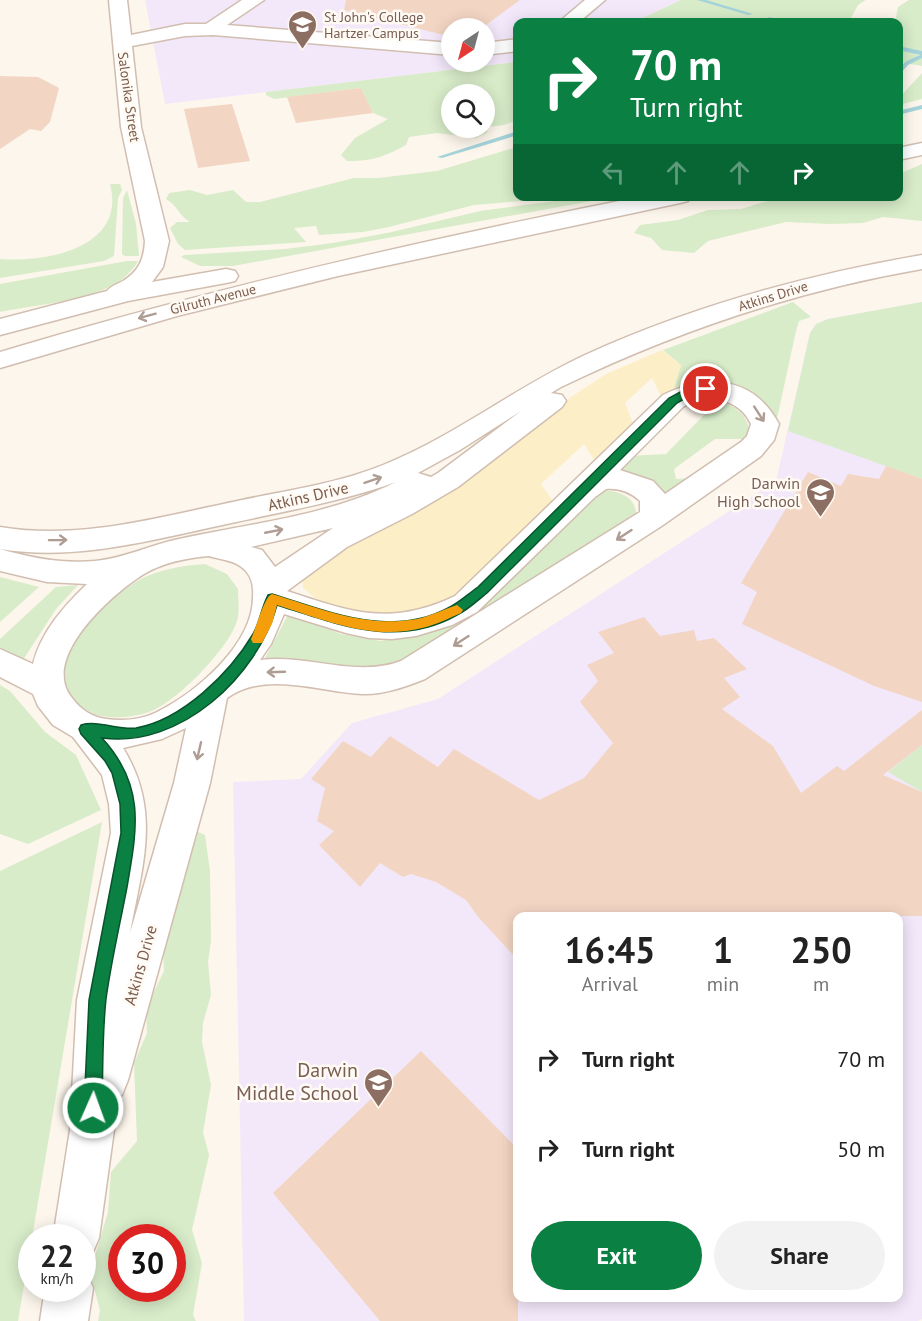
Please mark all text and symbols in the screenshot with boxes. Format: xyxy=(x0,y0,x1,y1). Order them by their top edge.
place label: St John's College Hartzer Campus xyxy=(324,8,423,42)
school or university icon: St John's College Hartzer Campus xyxy=(287,9,319,51)
north arrow xyxy=(441,18,495,72)
map controls xyxy=(441,18,495,138)
text: 70 m xyxy=(630,37,722,92)
icon: right xyxy=(531,42,609,120)
street label: Salonika Street xyxy=(114,51,144,143)
button: search xyxy=(441,84,495,138)
text: Turn right xyxy=(630,90,743,124)
icon: left xyxy=(597,156,630,189)
icon: ahead xyxy=(660,156,693,189)
icon: ahead xyxy=(723,156,756,189)
icon: right xyxy=(786,156,819,189)
street label: Atkins Drive xyxy=(736,277,810,315)
street label: Gilruth Avenue xyxy=(168,280,258,318)
one-way arrow xyxy=(138,311,157,322)
pin xyxy=(680,363,731,414)
icon: arrive xyxy=(689,372,722,405)
one-way arrow xyxy=(753,406,766,423)
one-way arrow xyxy=(363,473,382,484)
place label: Darwin High School xyxy=(717,473,800,511)
school or university icon: Darwin High School xyxy=(805,476,837,518)
street label: Atkins Drive xyxy=(266,477,350,515)
one-way arrow xyxy=(263,525,283,536)
one-way arrow xyxy=(617,529,633,541)
one-way arrow xyxy=(48,534,68,546)
one-way arrow xyxy=(453,635,470,647)
one-way arrow xyxy=(267,666,287,677)
one-way arrow xyxy=(192,742,204,761)
street label: Atkins Drive xyxy=(119,923,161,1007)
text: 16:45 xyxy=(564,926,656,973)
text: 1 xyxy=(713,926,733,973)
text: 250 xyxy=(791,926,852,973)
text: Arrival xyxy=(582,971,638,997)
text: min xyxy=(707,971,739,997)
text: m xyxy=(813,971,829,997)
icon: right xyxy=(531,1043,564,1076)
text: Turn right xyxy=(582,1045,674,1073)
text: 70 m xyxy=(837,1045,885,1073)
place label: Darwin Middle School xyxy=(236,1057,358,1106)
school or university icon: Darwin Middle School xyxy=(363,1066,395,1108)
position arrow xyxy=(61,1076,125,1140)
icon: right xyxy=(531,1133,564,1166)
text: Turn right xyxy=(582,1135,674,1163)
text: 50 m xyxy=(837,1135,885,1163)
button: Exit xyxy=(531,1221,702,1290)
button: Share xyxy=(714,1221,885,1290)
speed limit sign: 30 xyxy=(108,1224,186,1302)
text: 22 xyxy=(40,1236,74,1275)
text: km/h xyxy=(41,1269,73,1288)

